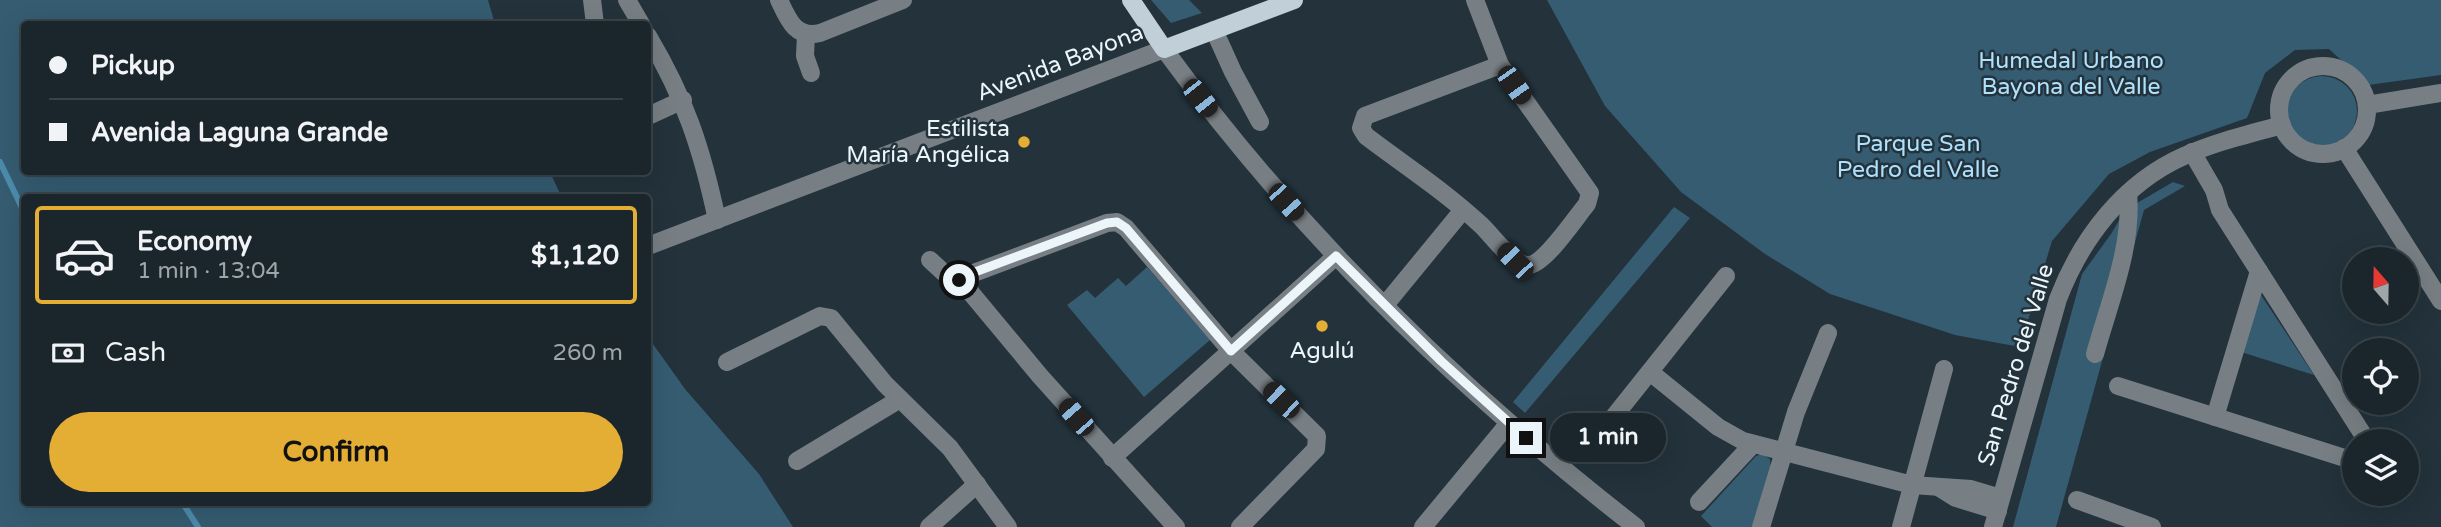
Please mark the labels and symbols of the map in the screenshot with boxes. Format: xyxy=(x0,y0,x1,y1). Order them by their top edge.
street label: Avenida Bayona xyxy=(973,18,1147,108)
park label: Humedal Urbano Bayona del Valle xyxy=(1978,47,2164,101)
car xyxy=(1494,62,1535,108)
car xyxy=(1179,75,1222,121)
place label: Estilista María Angélica xyxy=(846,115,1010,169)
park label: Parque San Pedro del Valle xyxy=(1837,130,1999,184)
marker: Estilista María Angélica xyxy=(1016,134,1032,150)
car xyxy=(1265,179,1308,225)
car xyxy=(1493,239,1538,283)
north arrow xyxy=(2342,247,2418,324)
street label: San Pedro del Valle xyxy=(1972,261,2060,469)
route start xyxy=(943,264,975,296)
marker: Agulú xyxy=(1314,318,1330,334)
place label: Agulú xyxy=(1289,337,1355,365)
car xyxy=(1259,378,1304,422)
car xyxy=(1055,394,1098,440)
callout: 1 min xyxy=(1550,414,1666,462)
route end xyxy=(1510,422,1542,454)

